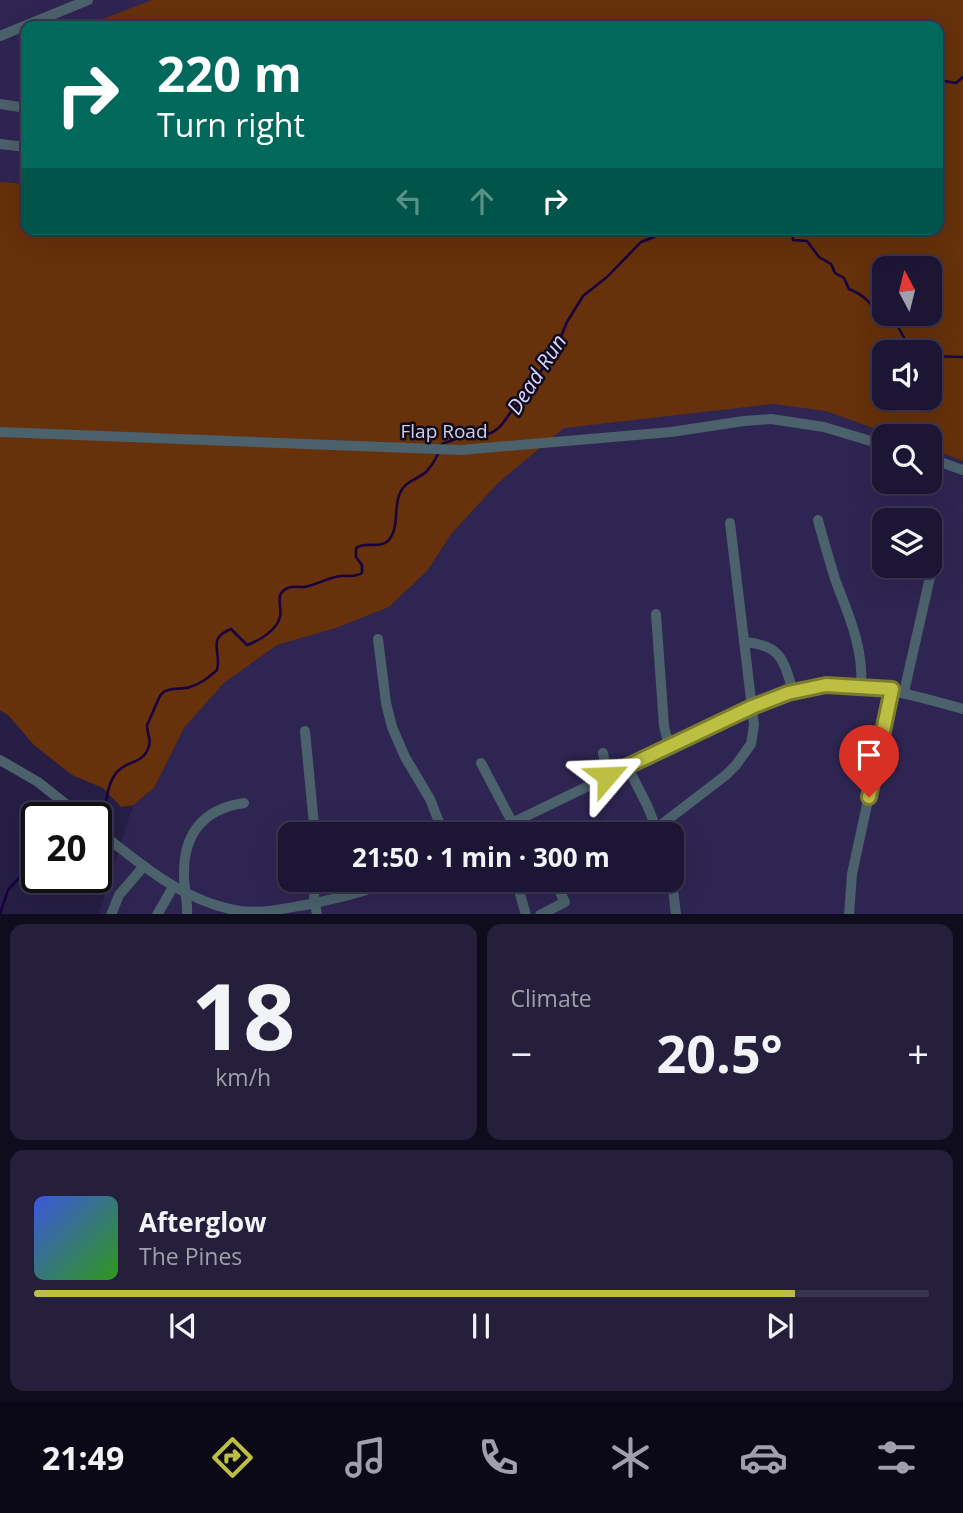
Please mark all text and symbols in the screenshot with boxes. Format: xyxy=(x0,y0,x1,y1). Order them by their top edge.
text: 220 m xyxy=(157,40,302,106)
icon: right xyxy=(42,49,133,140)
text: Turn right xyxy=(157,103,305,146)
icon: left xyxy=(390,182,428,220)
icon: ahead xyxy=(463,182,501,220)
icon: right xyxy=(536,182,574,220)
north arrow xyxy=(872,256,942,326)
map controls xyxy=(872,256,942,578)
water label: Dead Run xyxy=(500,329,572,419)
button: sound xyxy=(872,340,942,410)
street label: Flap Road xyxy=(400,418,488,444)
button: search xyxy=(872,424,942,494)
button: layers xyxy=(872,508,942,578)
pin xyxy=(839,725,899,797)
icon: arrive xyxy=(850,736,888,774)
position arrow xyxy=(570,739,644,813)
speed limit sign: 20 xyxy=(21,802,112,893)
text: 21:50 · 1 min · 300 m xyxy=(352,839,610,875)
text: 18 xyxy=(191,953,295,1077)
text: Climate xyxy=(511,982,592,1014)
text: 20.5° xyxy=(657,1017,783,1088)
text: − xyxy=(511,1027,532,1079)
text: + xyxy=(907,1027,929,1079)
text: km/h xyxy=(215,1061,271,1093)
text: Afterglow xyxy=(139,1204,266,1240)
text: The Pines xyxy=(139,1240,242,1272)
icon: previous xyxy=(164,1307,202,1345)
icon: pause xyxy=(462,1307,500,1345)
icon: next xyxy=(761,1307,799,1345)
icon: directions xyxy=(208,1433,257,1482)
icon: music xyxy=(341,1433,390,1482)
icon: phone xyxy=(474,1433,523,1482)
icon: climate xyxy=(606,1433,655,1482)
icon: car xyxy=(739,1433,788,1482)
icon: filters xyxy=(872,1433,921,1482)
text: 21:49 xyxy=(42,1436,124,1479)

